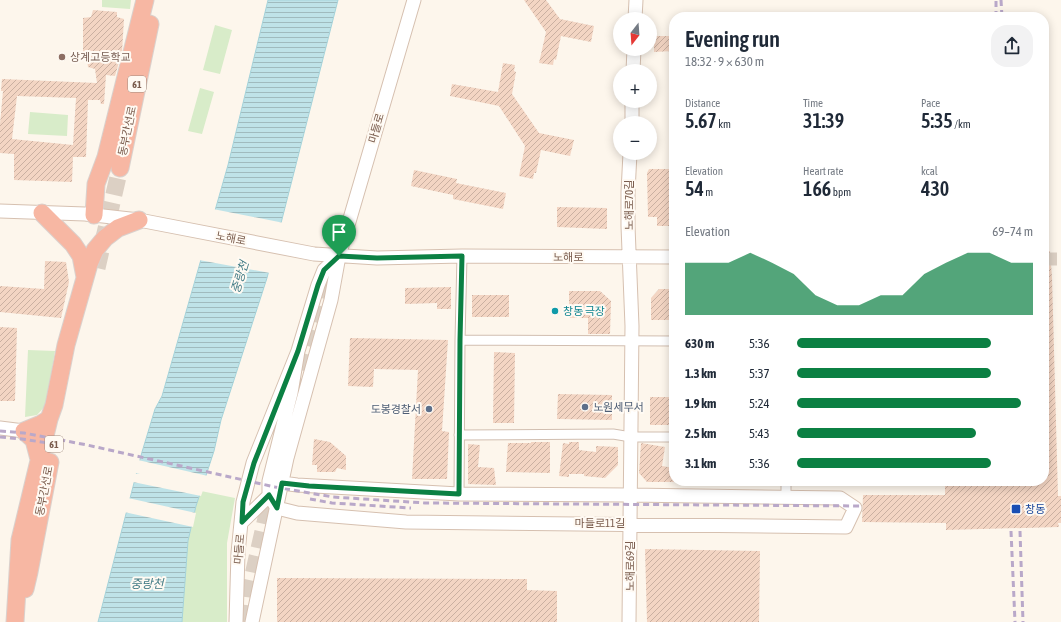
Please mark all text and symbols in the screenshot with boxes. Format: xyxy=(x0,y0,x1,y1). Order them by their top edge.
north arrow xyxy=(613,12,657,56)
map controls xyxy=(613,12,657,160)
button: share xyxy=(991,25,1033,67)
text: Evening run xyxy=(685,26,780,52)
place label: 상계고등학교 xyxy=(70,51,131,63)
marker: 상계고등학교 xyxy=(57,52,67,62)
text: 18:32 · 9 × 630 m xyxy=(685,54,764,69)
button: + xyxy=(613,64,657,108)
road number: 61 xyxy=(128,76,146,92)
text: Distance xyxy=(685,97,720,109)
text: Time xyxy=(803,97,823,109)
text: Pace xyxy=(921,97,940,109)
street label: 동부간선로 xyxy=(116,105,138,157)
text: 5.67 xyxy=(685,109,717,132)
text: 31:39 xyxy=(803,109,844,132)
text: 5:35 xyxy=(921,109,953,132)
street label: 마들로 xyxy=(366,112,386,144)
button: − xyxy=(613,116,657,160)
text: km xyxy=(717,118,731,130)
text: /km xyxy=(953,118,971,130)
text: Elevation xyxy=(685,165,723,177)
text: Heart rate xyxy=(803,165,844,177)
text: kcal xyxy=(921,165,938,177)
text: 54 xyxy=(685,177,704,200)
text: 166 xyxy=(803,177,831,200)
text: 430 xyxy=(921,177,949,200)
street label: 노해로70길 xyxy=(623,180,635,230)
text: m xyxy=(704,186,713,198)
text: bpm xyxy=(831,186,851,198)
pin xyxy=(322,215,356,256)
icon: arrive xyxy=(328,221,350,243)
text: Elevation xyxy=(685,224,730,239)
text: 69–74 m xyxy=(992,224,1033,239)
street label: 노해로 xyxy=(215,229,247,247)
street label: 노해로 xyxy=(553,251,583,263)
water label: 중랑천 xyxy=(228,257,252,295)
place label: 창동 극장 xyxy=(563,305,605,317)
marker: 창동 극장 xyxy=(550,306,560,316)
text: 630 m xyxy=(685,336,714,351)
text: 5:36 xyxy=(749,336,770,351)
text: 1.3 km xyxy=(685,366,716,381)
text: 5:37 xyxy=(749,366,770,381)
text: 1.9 km xyxy=(685,396,716,411)
text: 5:24 xyxy=(749,396,770,411)
place label: 노원세무서 xyxy=(593,401,644,413)
marker: 노원세무서 xyxy=(580,402,590,412)
place label: 도봉경찰서 xyxy=(370,403,421,415)
marker: 도봉경찰서 xyxy=(424,404,434,414)
text: 2.5 km xyxy=(685,426,716,441)
text: 5:43 xyxy=(749,426,770,441)
road number: 61 xyxy=(45,436,63,452)
text: 3.1 km xyxy=(685,456,716,471)
text: 5:36 xyxy=(749,456,770,471)
street label: 동부간선로 xyxy=(33,465,55,517)
marker: 창동 xyxy=(1010,503,1022,515)
place label: 창동 xyxy=(1025,503,1045,515)
street label: 마들로11길 xyxy=(575,517,625,529)
street label: 마들로 xyxy=(232,533,246,565)
street label: 노해로69길 xyxy=(624,541,636,591)
water label: 중랑천 xyxy=(130,577,166,591)

